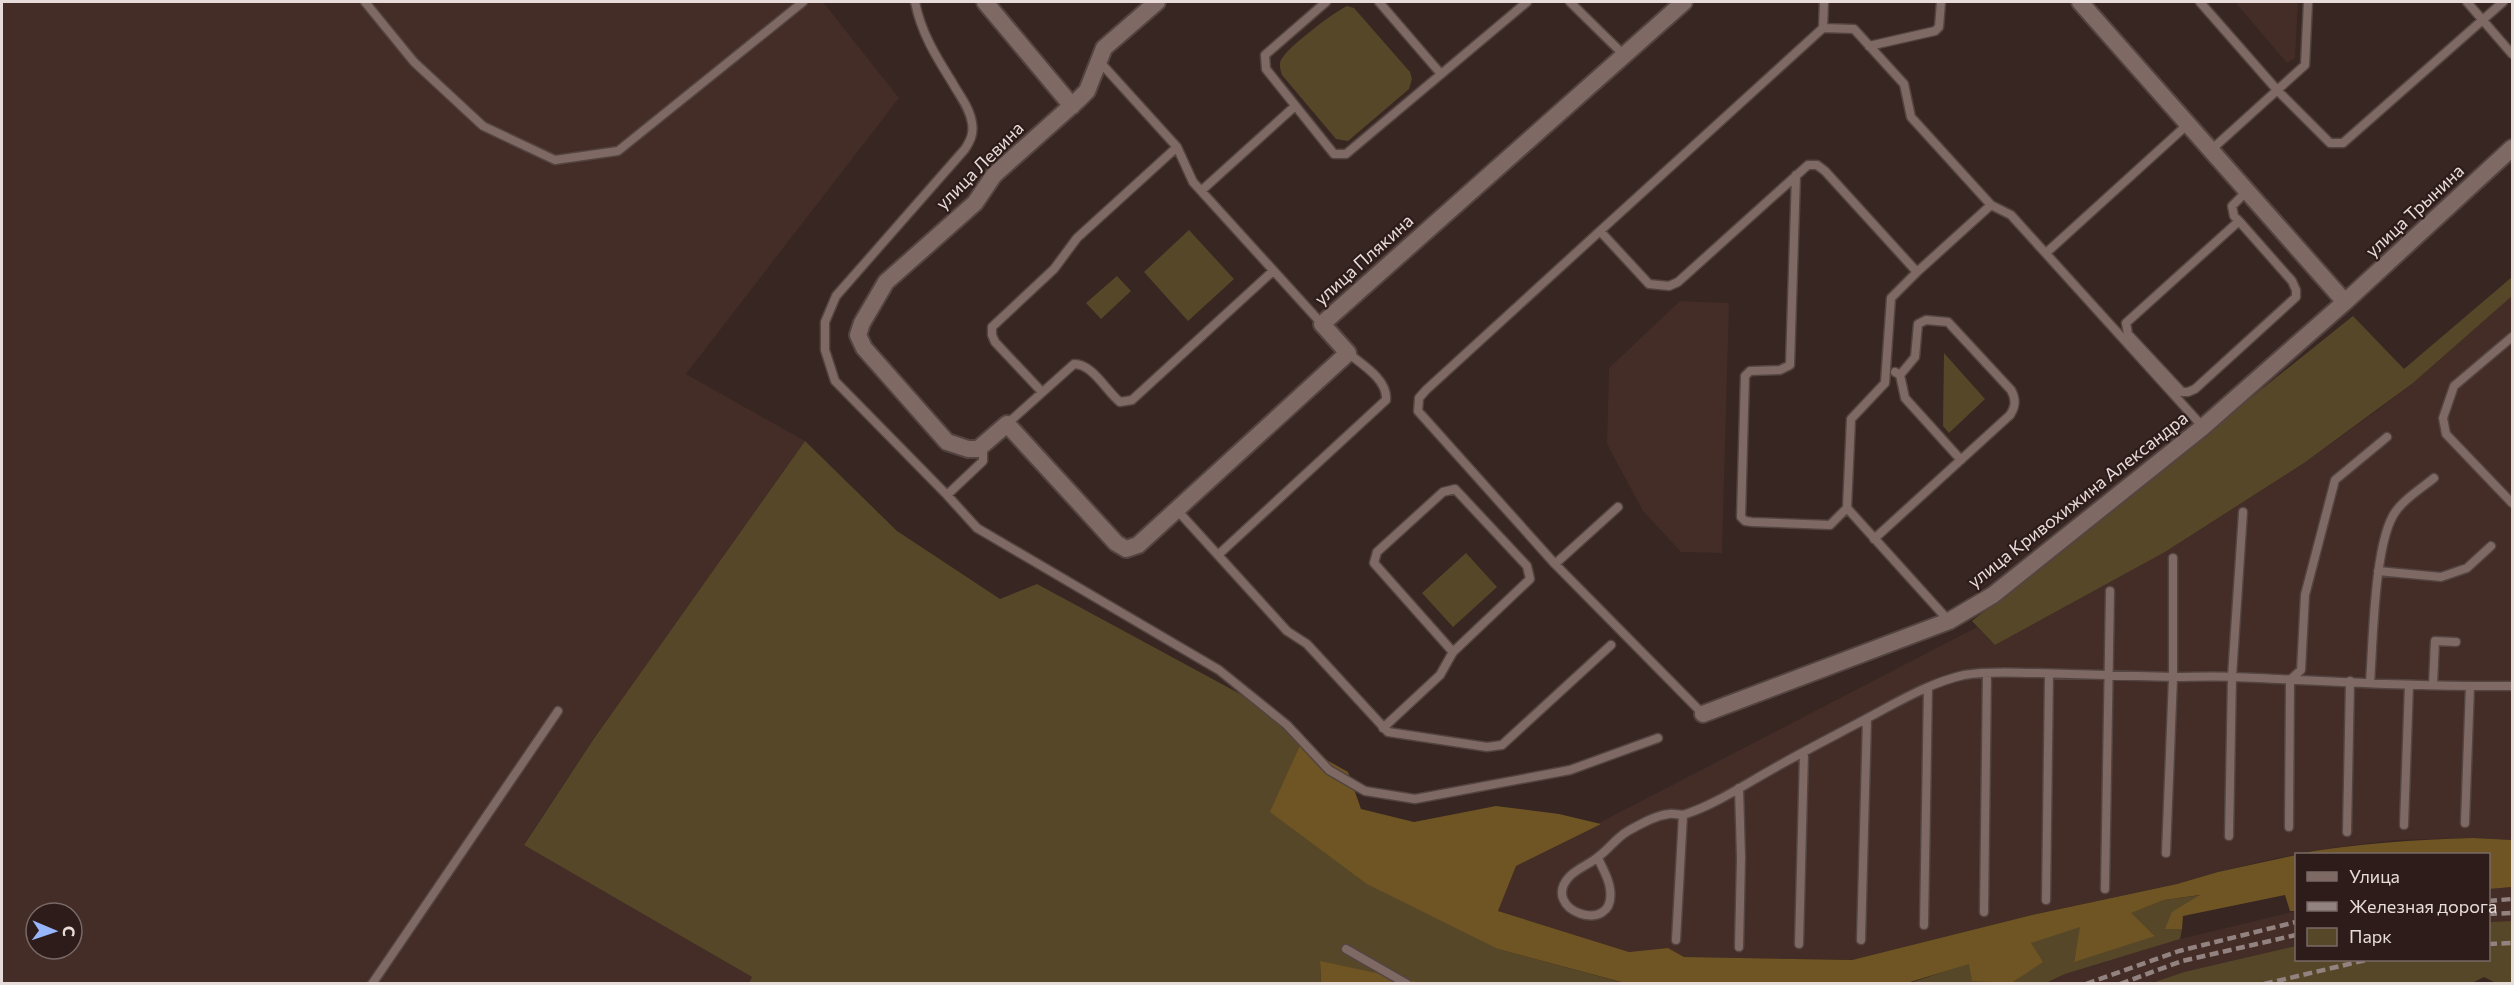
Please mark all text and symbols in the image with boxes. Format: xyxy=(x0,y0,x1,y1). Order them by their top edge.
street label: улица Левина xyxy=(931,117,1028,214)
street label: улица Трынина xyxy=(2361,159,2468,261)
street label: улица Плякина xyxy=(1309,209,1417,309)
street label: улица Кривохижина Александра xyxy=(1963,406,2192,592)
legend xyxy=(2295,853,2490,961)
text: Улица xyxy=(2349,865,2400,887)
text: Железная дорога xyxy=(2349,895,2497,917)
north arrow xyxy=(24,901,84,961)
text: Парк xyxy=(2349,925,2392,947)
text: С xyxy=(60,926,79,937)

